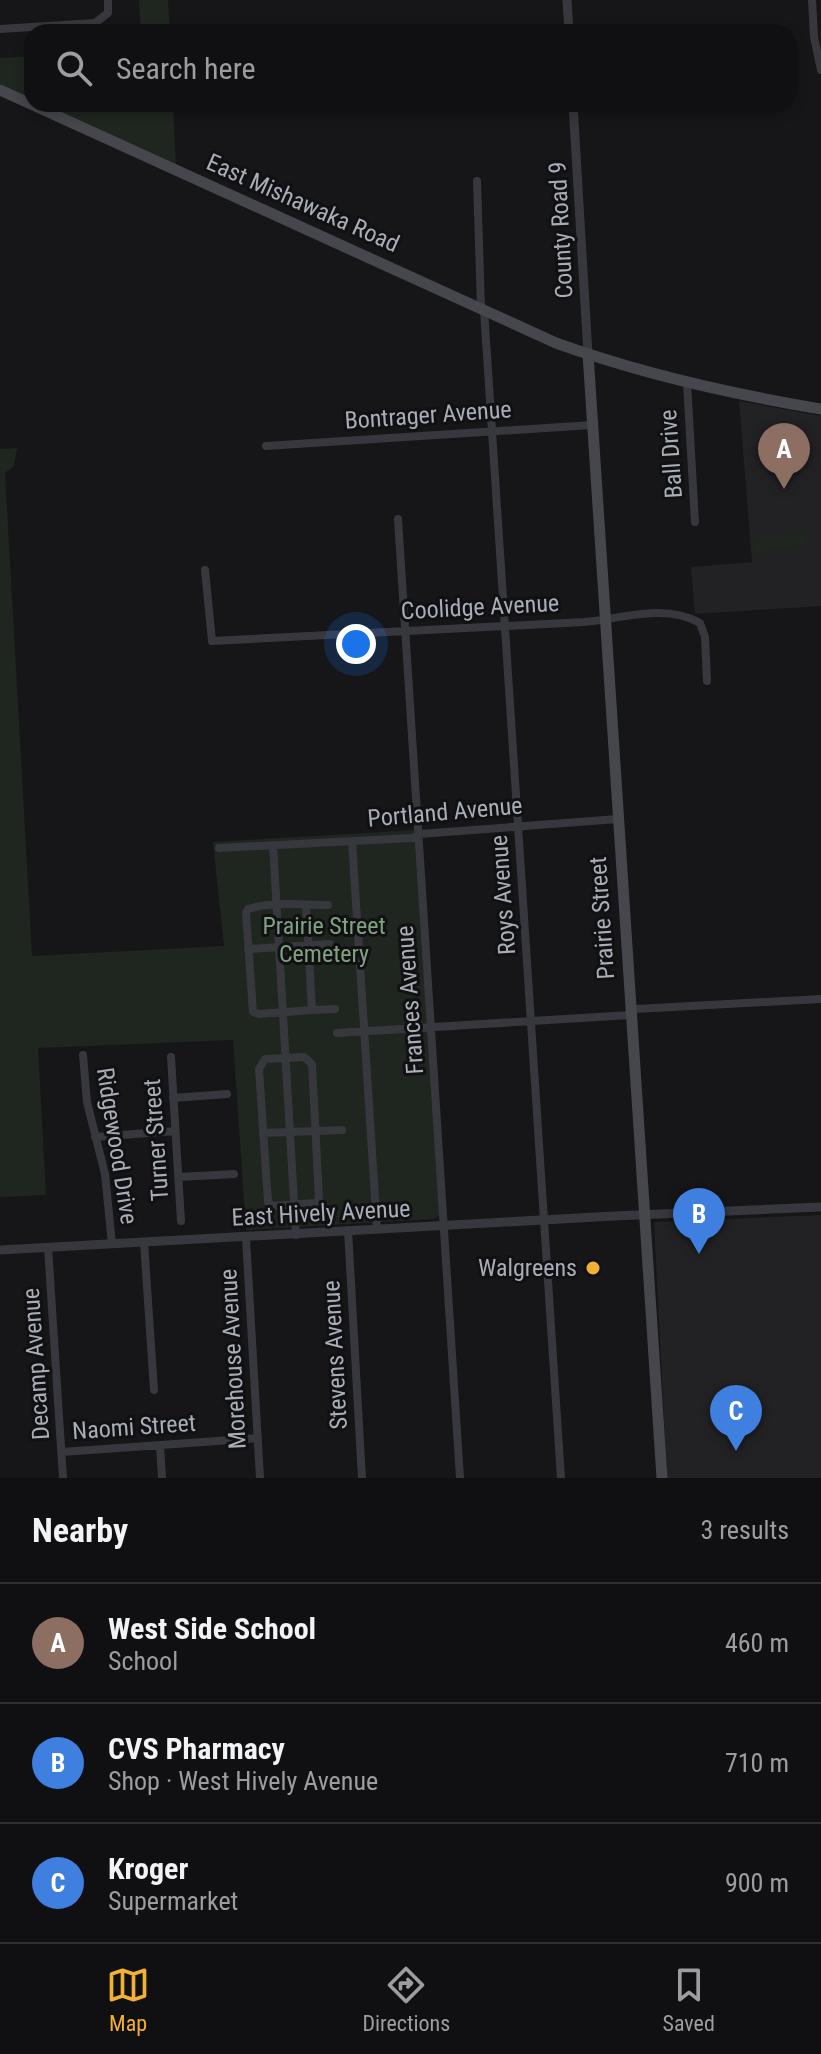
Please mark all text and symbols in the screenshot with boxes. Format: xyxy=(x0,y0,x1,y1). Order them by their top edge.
search box xyxy=(24,24,797,112)
icon: search xyxy=(52,46,96,90)
text: Search here xyxy=(116,51,256,86)
street label: East Mishawaka Road xyxy=(202,148,404,258)
street label: County Road 9 xyxy=(543,161,579,299)
street label: Bontrager Avenue xyxy=(344,395,512,435)
street label: Ball Drive xyxy=(654,409,688,499)
pin: A xyxy=(758,423,810,489)
street label: Coolidge Avenue xyxy=(400,589,560,625)
your location xyxy=(336,624,376,664)
street label: Portland Avenue xyxy=(366,791,524,833)
street label: Roys Avenue xyxy=(485,834,521,956)
street label: Prairie Street xyxy=(584,856,620,980)
park label: Prairie Street Cemetery xyxy=(263,912,385,968)
street label: Frances Avenue xyxy=(391,925,429,1075)
street label: Ridgewood Drive xyxy=(91,1066,143,1226)
street label: Turner Street xyxy=(138,1078,174,1202)
pin: B xyxy=(673,1188,725,1254)
street label: East Hively Avenue xyxy=(231,1194,411,1232)
place label: Walgreens xyxy=(478,1254,577,1282)
marker: Walgreens xyxy=(584,1259,602,1277)
street label: Morehouse Avenue xyxy=(214,1268,252,1450)
street label: Stevens Avenue xyxy=(317,1280,353,1430)
street label: Decamp Avenue xyxy=(17,1287,55,1441)
pin: C xyxy=(710,1385,762,1451)
street label: Naomi Street xyxy=(71,1409,197,1445)
text: Nearby xyxy=(32,1510,128,1550)
text: 3 results xyxy=(700,1515,789,1545)
text: West Side School xyxy=(108,1611,316,1646)
text: A xyxy=(50,1628,66,1658)
text: 460 m xyxy=(725,1628,789,1658)
text: School xyxy=(108,1646,178,1676)
text: CVS Pharmacy xyxy=(108,1731,285,1766)
text: B xyxy=(51,1748,65,1778)
text: 710 m xyxy=(725,1748,789,1778)
text: Shop · West Hively Avenue xyxy=(108,1766,378,1796)
text: Kroger xyxy=(108,1851,188,1886)
text: C xyxy=(51,1868,65,1898)
text: 900 m xyxy=(725,1868,789,1898)
text: Supermarket xyxy=(108,1886,238,1916)
tab: Map xyxy=(106,1963,150,2036)
tab: Directions xyxy=(362,1963,450,2036)
tab: Saved xyxy=(663,1963,715,2036)

